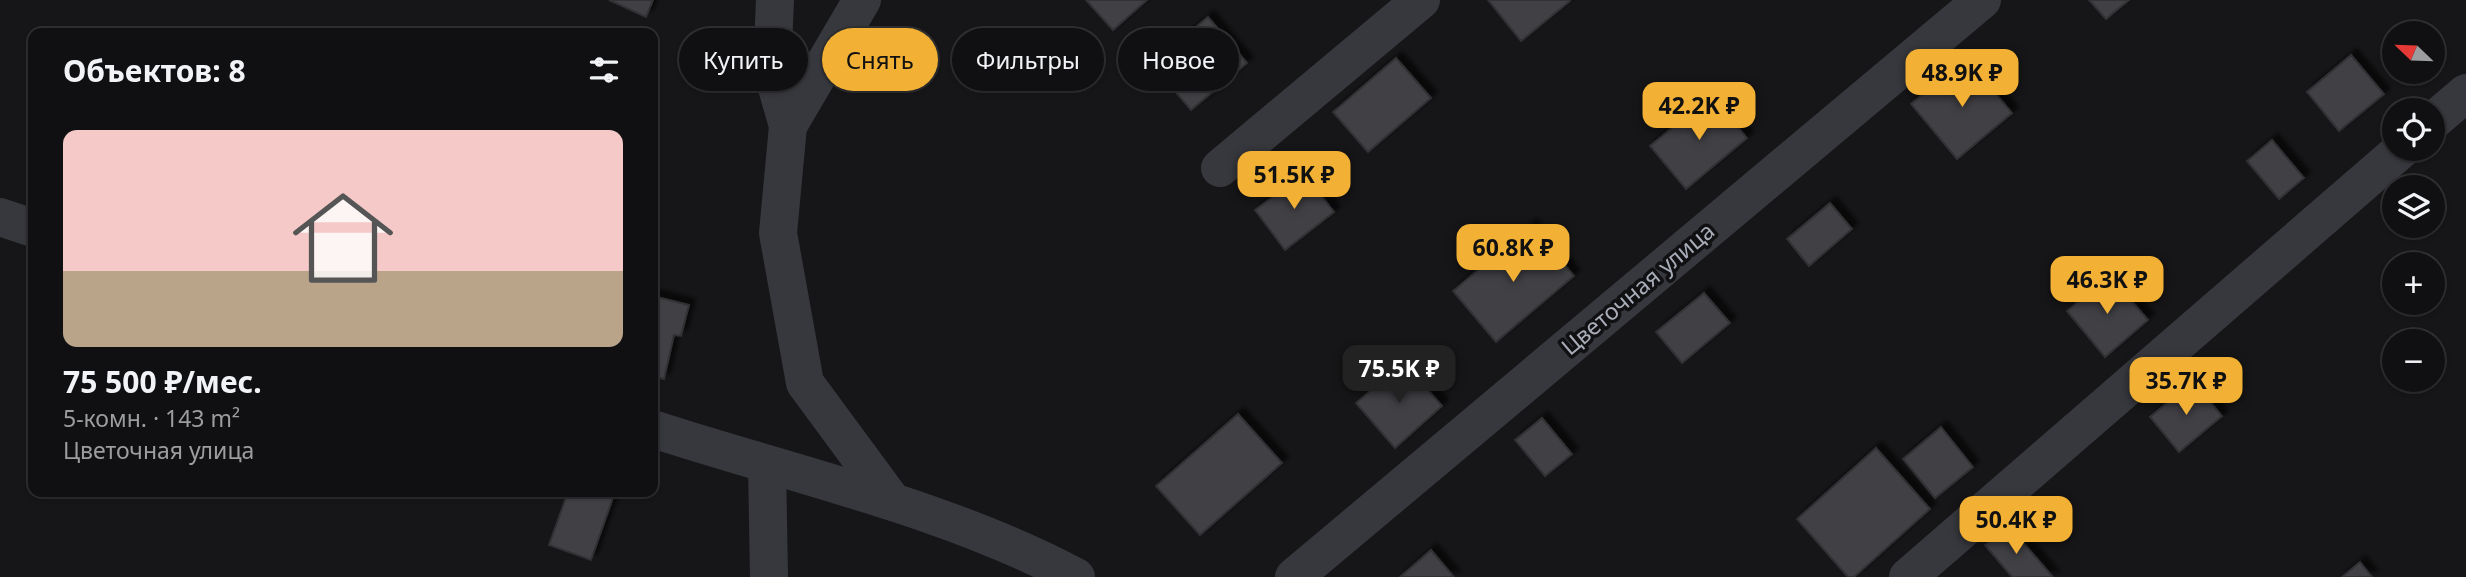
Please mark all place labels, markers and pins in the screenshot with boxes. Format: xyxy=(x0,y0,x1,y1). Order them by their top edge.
pin: 48.9K ₽ xyxy=(1897,50,2027,109)
pin: 42.2K ₽ xyxy=(1634,82,1764,142)
pin: 51.5K ₽ xyxy=(1229,152,1359,211)
pin: 60.8K ₽ xyxy=(1448,224,1578,284)
pin: 46.3K ₽ xyxy=(2042,256,2172,316)
pin: 75.5K ₽ xyxy=(1334,346,1464,405)
pin: 35.7K ₽ xyxy=(2121,358,2251,417)
pin: 50.4K ₽ xyxy=(1951,496,2081,556)

